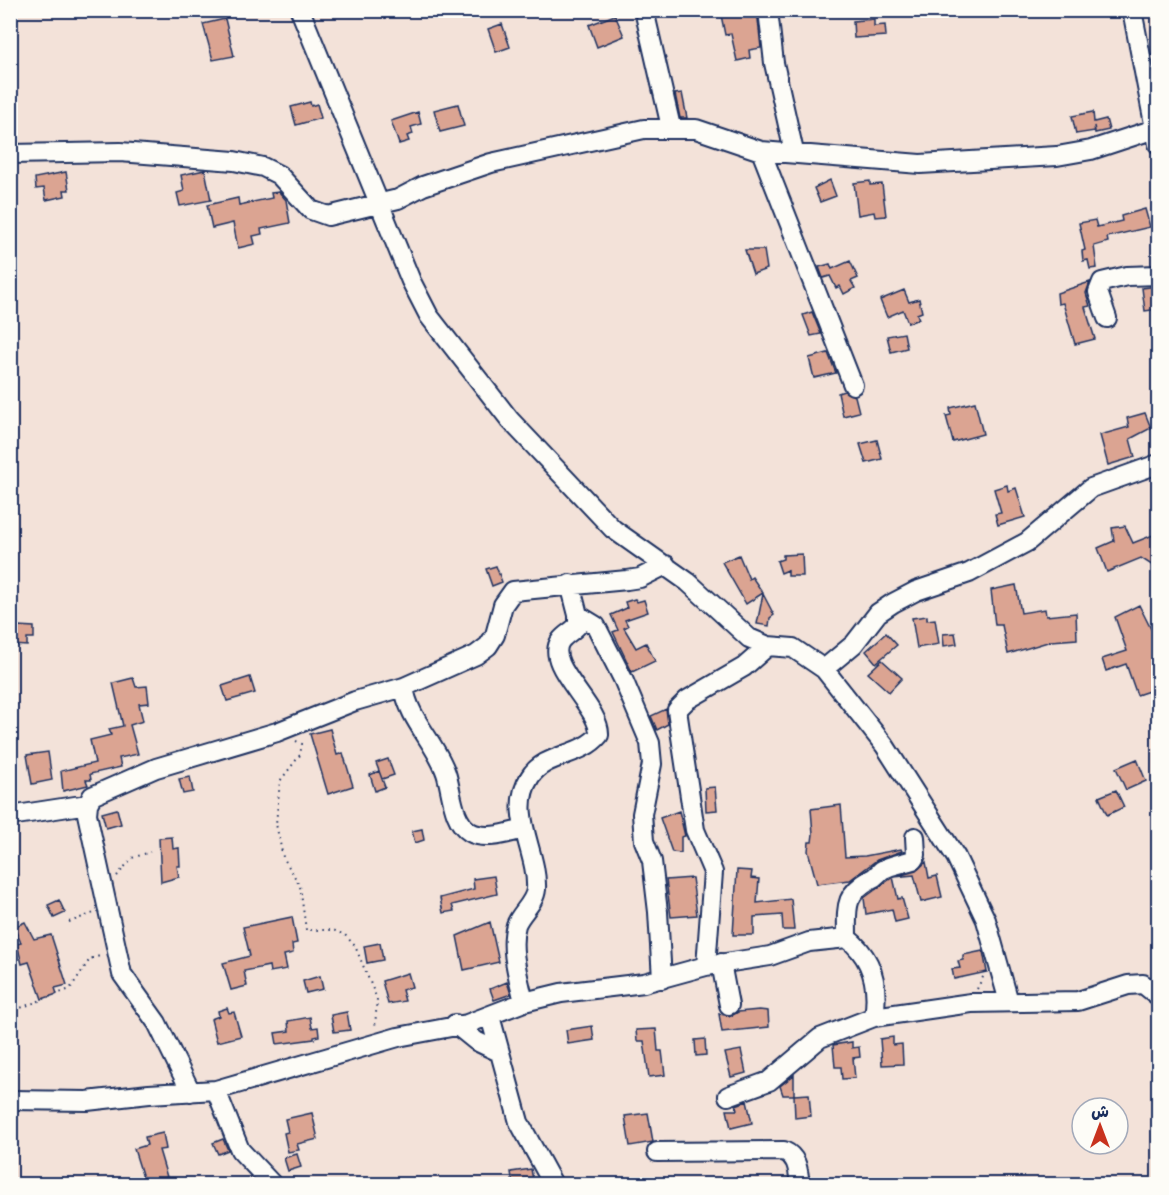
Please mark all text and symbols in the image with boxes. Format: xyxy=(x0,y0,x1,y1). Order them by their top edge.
north arrow xyxy=(1070,1096,1130,1156)
text: ش xyxy=(1091,1097,1109,1126)

